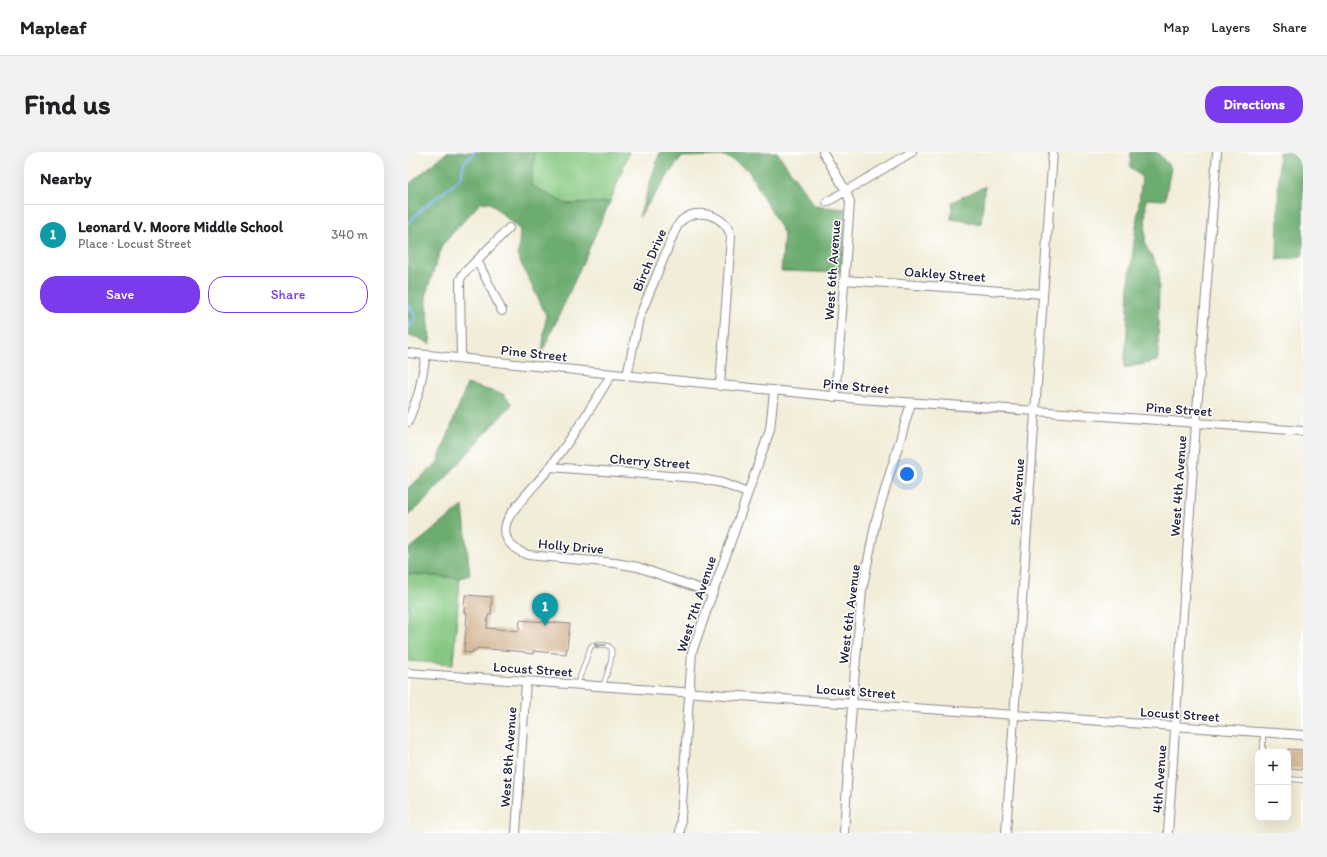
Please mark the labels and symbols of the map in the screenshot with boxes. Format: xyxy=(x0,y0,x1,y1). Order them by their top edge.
street label: West 6th Avenue xyxy=(821,219,845,321)
street label: Birch Drive xyxy=(629,226,670,294)
street label: Oakley Street xyxy=(903,263,986,286)
street label: Pine Street xyxy=(500,342,568,365)
street label: Pine Street xyxy=(822,375,890,398)
street label: Pine Street xyxy=(1145,399,1213,420)
street label: West 4th Avenue xyxy=(1166,435,1191,537)
street label: Cherry Street xyxy=(609,450,691,473)
street label: 5th Avenue xyxy=(1007,458,1028,526)
your location xyxy=(897,464,917,484)
street label: Holly Drive xyxy=(537,535,605,558)
street label: West 7th Avenue xyxy=(673,554,720,654)
street label: West 6th Avenue xyxy=(835,563,864,665)
pin: 1 xyxy=(532,593,558,626)
one-way arrow xyxy=(594,641,607,649)
street label: Locust Street xyxy=(492,658,574,681)
street label: Locust Street xyxy=(815,680,897,703)
street label: Locust Street xyxy=(1139,703,1221,726)
street label: West 8th Avenue xyxy=(497,706,521,808)
street label: 4th Avenue xyxy=(1149,744,1170,814)

